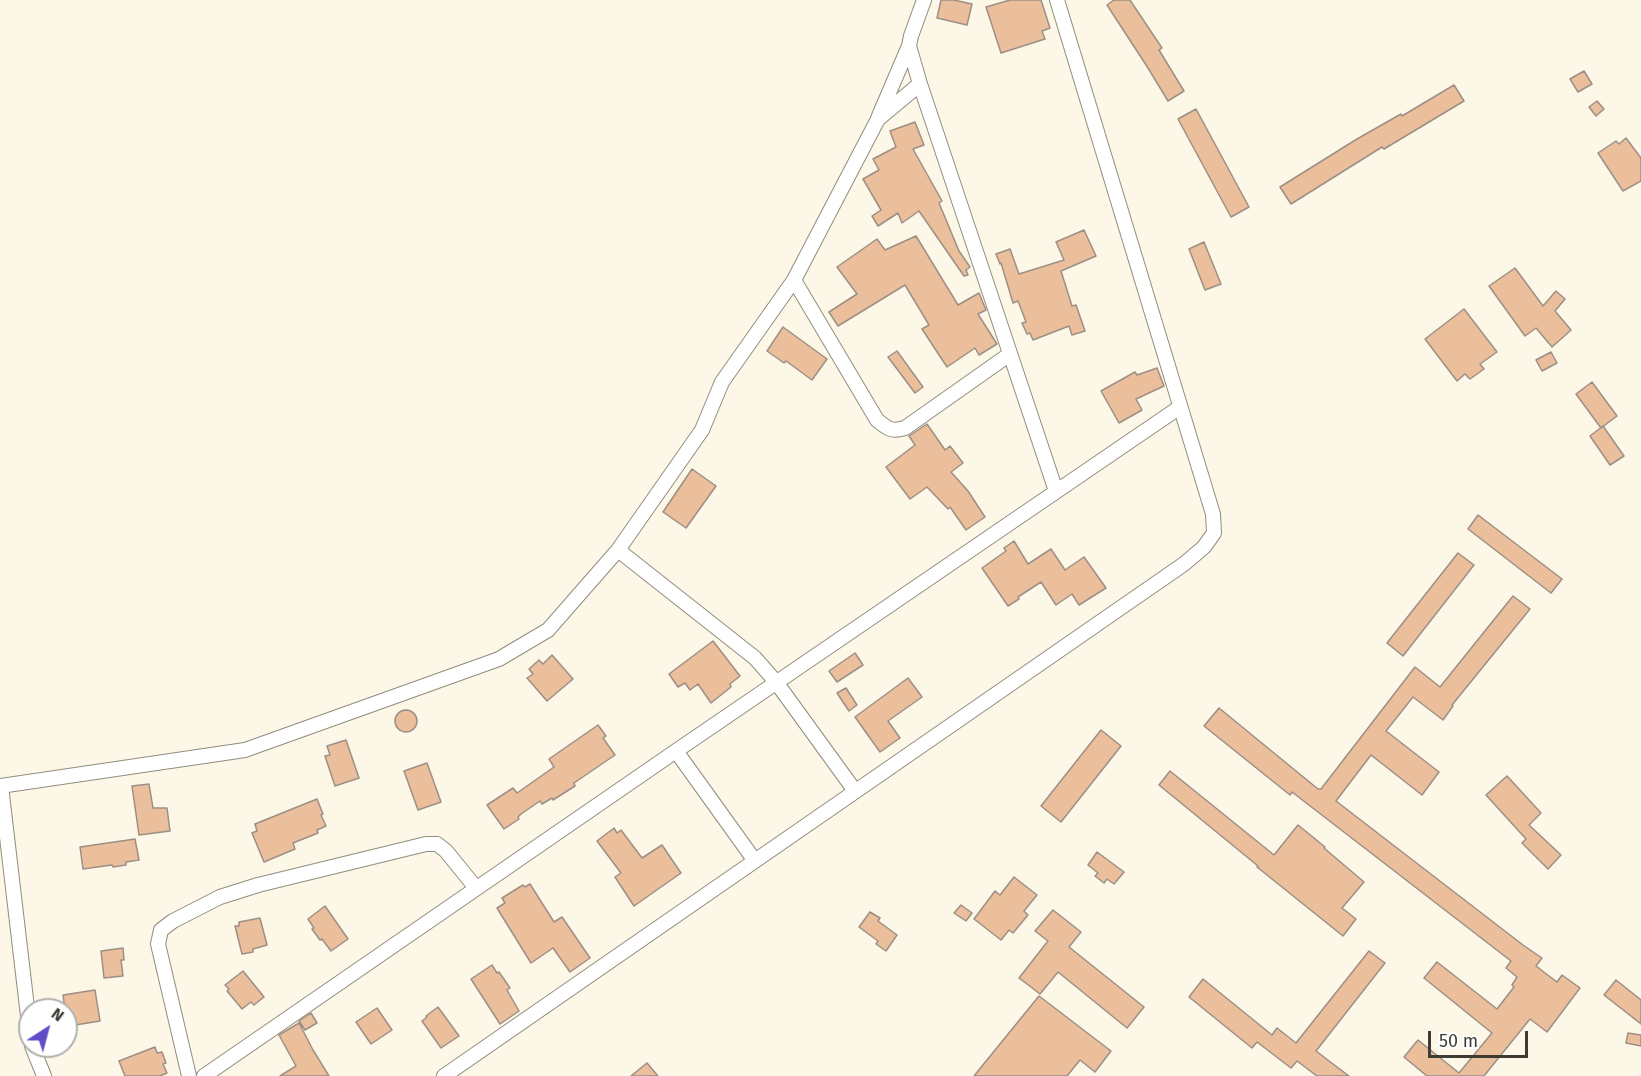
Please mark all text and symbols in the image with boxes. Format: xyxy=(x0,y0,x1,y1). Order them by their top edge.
north arrow xyxy=(18,998,78,1058)
text: N xyxy=(48,1004,68,1025)
scale bar xyxy=(1431,1019,1532,1057)
text: 50 m xyxy=(1439,1030,1478,1052)

